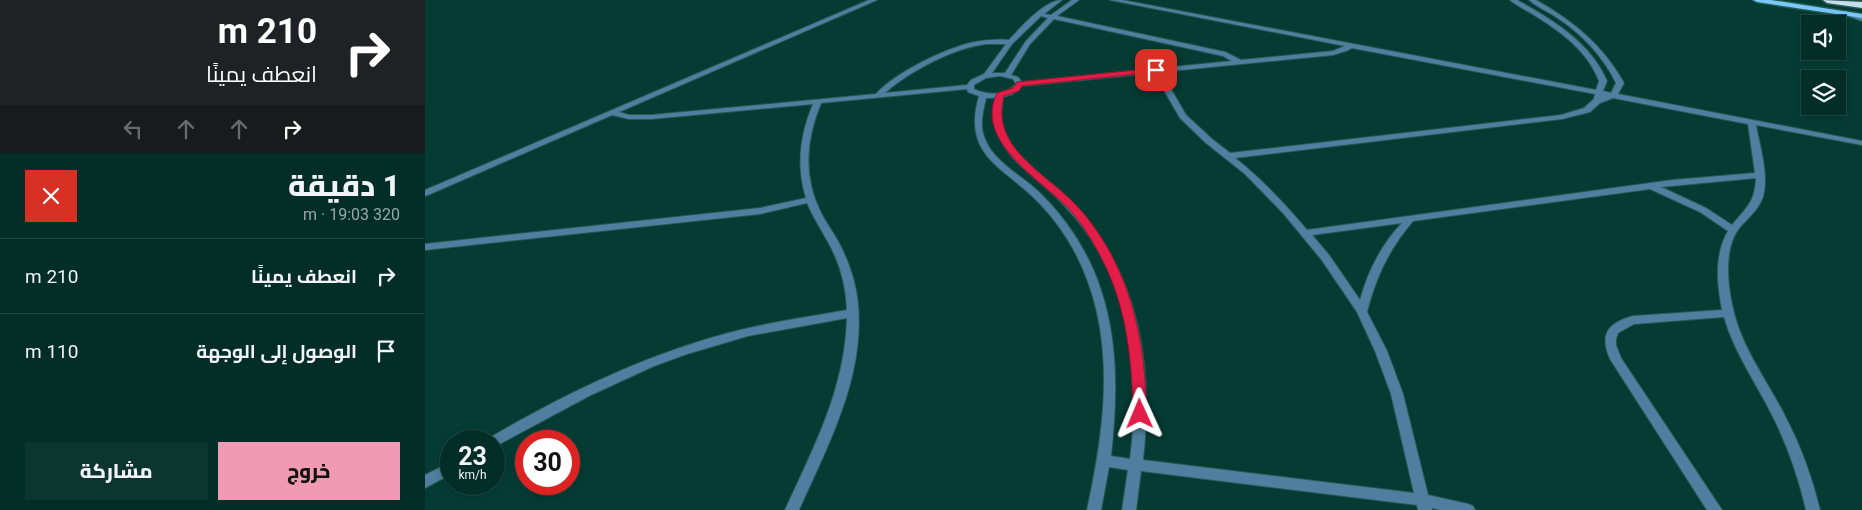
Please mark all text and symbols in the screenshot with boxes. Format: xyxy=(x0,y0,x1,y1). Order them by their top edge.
text: 210 m xyxy=(218,11,317,52)
map controls xyxy=(1801,15,1846,115)
button: sound xyxy=(1801,15,1846,60)
icon: right xyxy=(335,20,400,85)
pin xyxy=(1135,49,1177,91)
icon: arrive xyxy=(1142,56,1170,84)
text: انعطف يمينًا xyxy=(206,62,317,87)
button: layers xyxy=(1801,70,1846,115)
icon: left xyxy=(119,115,147,143)
icon: ahead xyxy=(172,115,200,143)
icon: ahead xyxy=(225,115,253,143)
icon: right xyxy=(278,115,306,143)
text: 1 دقيقة xyxy=(288,168,400,203)
button: close xyxy=(25,170,77,222)
text: 320 m · 19:03 xyxy=(303,205,400,224)
icon: right xyxy=(372,262,400,290)
text: 210 m xyxy=(25,265,78,288)
text: انعطف يمينًا xyxy=(251,265,357,288)
icon: arrive xyxy=(372,337,400,365)
text: 110 m xyxy=(25,340,78,363)
text: الوصول إلى الوجهة xyxy=(196,340,357,363)
position arrow xyxy=(1113,387,1165,439)
speed limit sign: 30 xyxy=(515,430,580,495)
button: مشاركة xyxy=(25,442,208,500)
button: خروج xyxy=(218,442,400,500)
text: 23 xyxy=(458,442,487,471)
text: km/h xyxy=(458,468,487,482)

